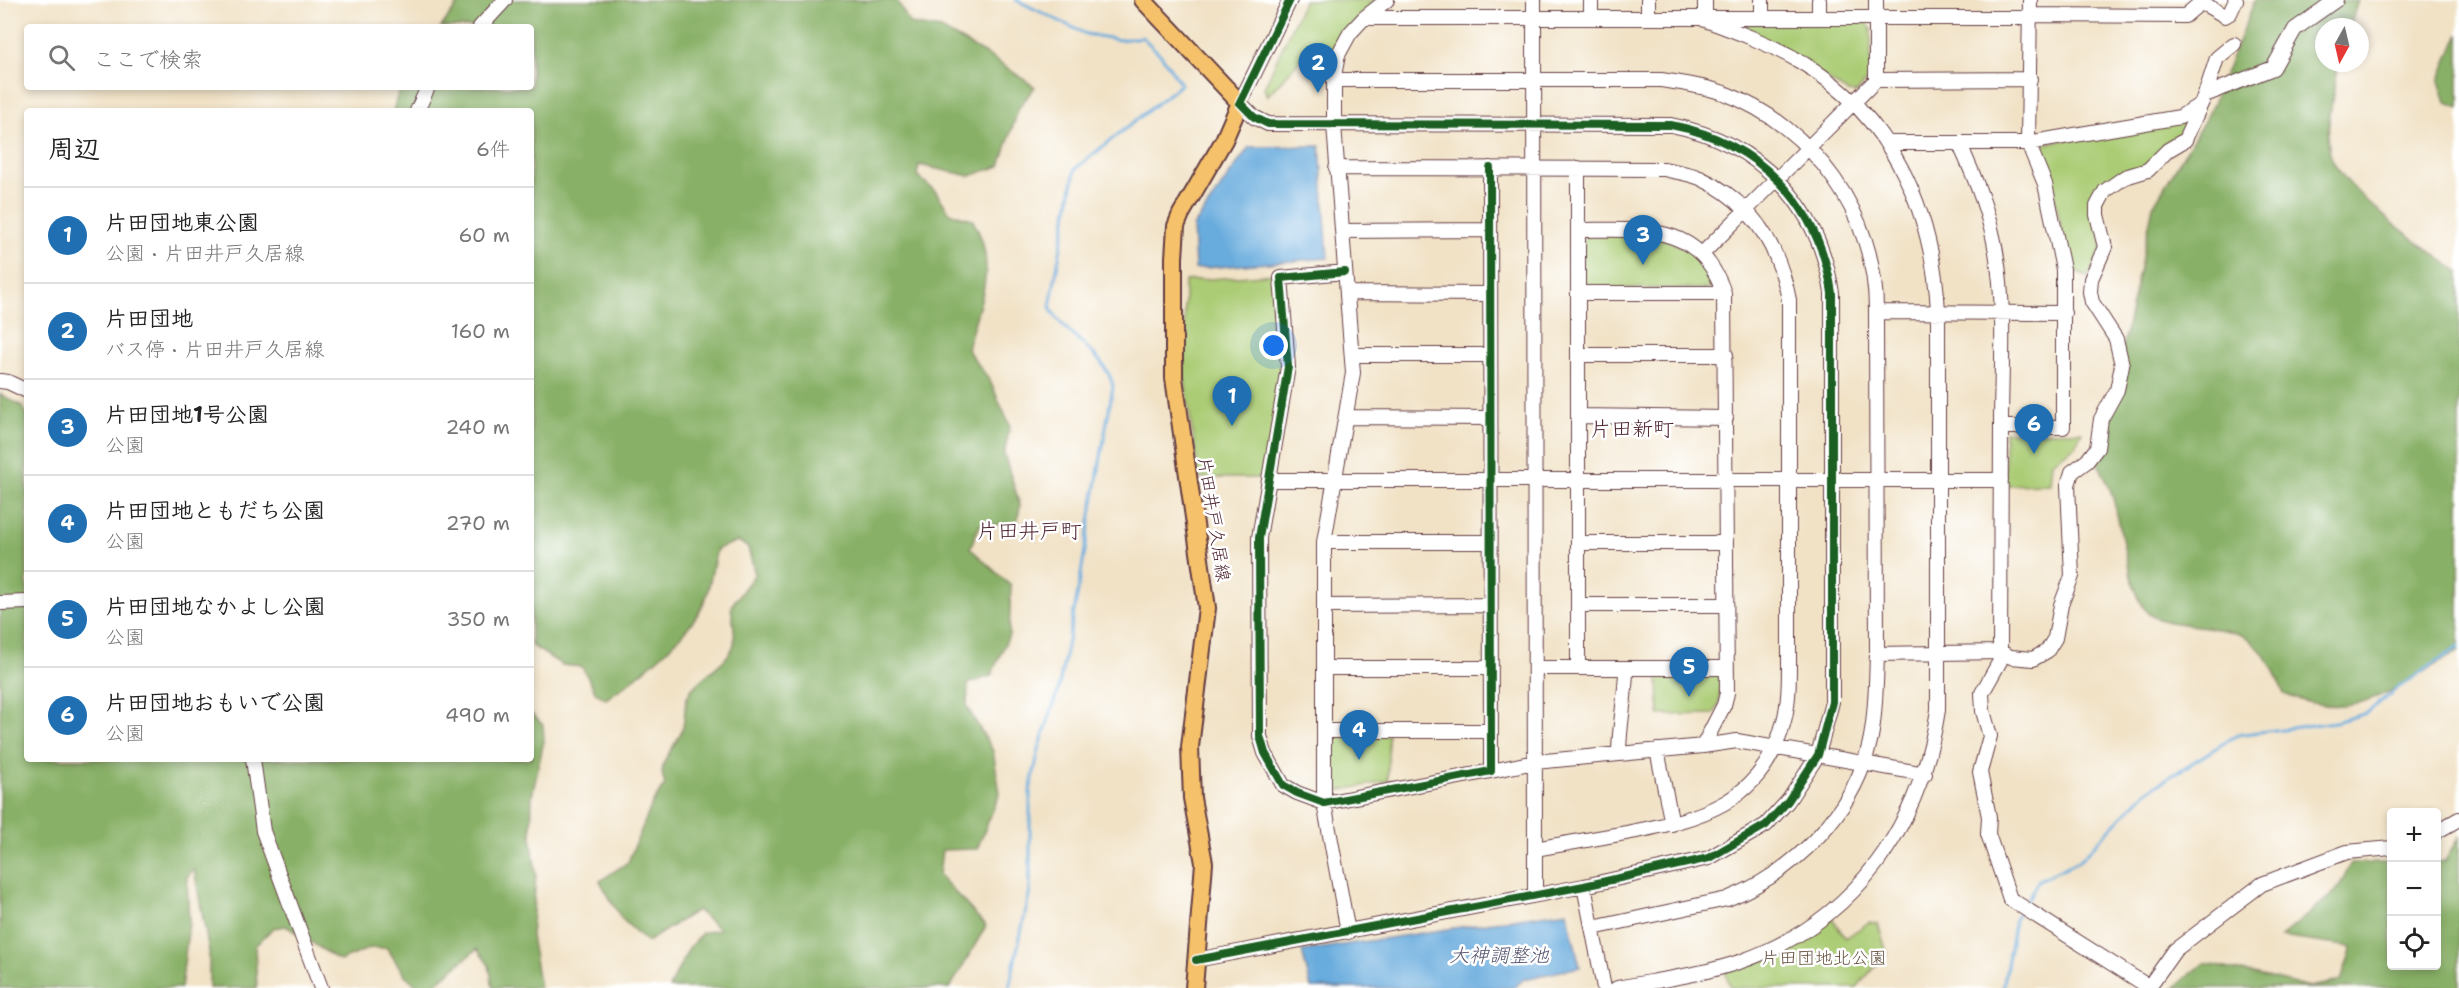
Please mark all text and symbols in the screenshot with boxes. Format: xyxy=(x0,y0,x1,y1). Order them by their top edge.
north arrow xyxy=(2315,18,2369,72)
search box xyxy=(24,24,534,90)
icon: search xyxy=(45,41,78,74)
pin: 2 xyxy=(1298,44,1338,93)
text: ここで検索 xyxy=(93,45,203,74)
text: 周辺 xyxy=(48,131,100,166)
text: 6件 xyxy=(476,136,510,162)
text: 片田団地東公園 xyxy=(105,208,259,237)
pin: 3 xyxy=(1624,216,1662,265)
text: 1 xyxy=(63,222,72,248)
text: 60 m xyxy=(458,222,510,248)
text: 公園 · 片田井戸久居線 xyxy=(105,240,304,266)
text: 片田団地 xyxy=(105,304,193,333)
text: 2 xyxy=(61,318,75,344)
text: 160 m xyxy=(451,318,510,344)
your location xyxy=(1259,331,1288,360)
text: バス停 · 片田井戸久居線 xyxy=(105,336,324,362)
pin: 1 xyxy=(1212,376,1252,426)
text: 片田団地1号公園 xyxy=(105,400,269,429)
pin: 6 xyxy=(2014,404,2054,454)
text: 3 xyxy=(61,414,75,440)
text: 240 m xyxy=(445,414,510,440)
district label: 片田新町 xyxy=(1590,415,1674,443)
text: 公園 xyxy=(105,432,145,458)
street label: 片田井戸久居線 xyxy=(1192,455,1236,583)
text: 片田団地ともだち公園 xyxy=(105,496,325,525)
text: 4 xyxy=(61,510,75,536)
text: 270 m xyxy=(446,510,510,536)
district label: 片田井戸町 xyxy=(977,517,1082,545)
text: 公園 xyxy=(105,528,145,554)
text: 片田団地なかよし公園 xyxy=(105,592,325,621)
text: 5 xyxy=(61,606,74,632)
text: 350 m xyxy=(446,606,510,632)
text: 公園 xyxy=(105,624,145,650)
pin: 5 xyxy=(1670,648,1708,697)
text: 片田団地おもいで公園 xyxy=(105,688,325,717)
text: 6 xyxy=(61,702,75,728)
text: 490 m xyxy=(445,702,510,728)
pin: 4 xyxy=(1340,710,1378,760)
text: 公園 xyxy=(105,720,145,746)
map controls xyxy=(2387,808,2441,970)
button: + xyxy=(2387,808,2441,862)
button: − xyxy=(2387,862,2441,916)
button: locate xyxy=(2387,916,2441,970)
water label: 大神調整池 xyxy=(1449,942,1550,968)
park label: 片田団地北公園 xyxy=(1761,946,1887,970)

